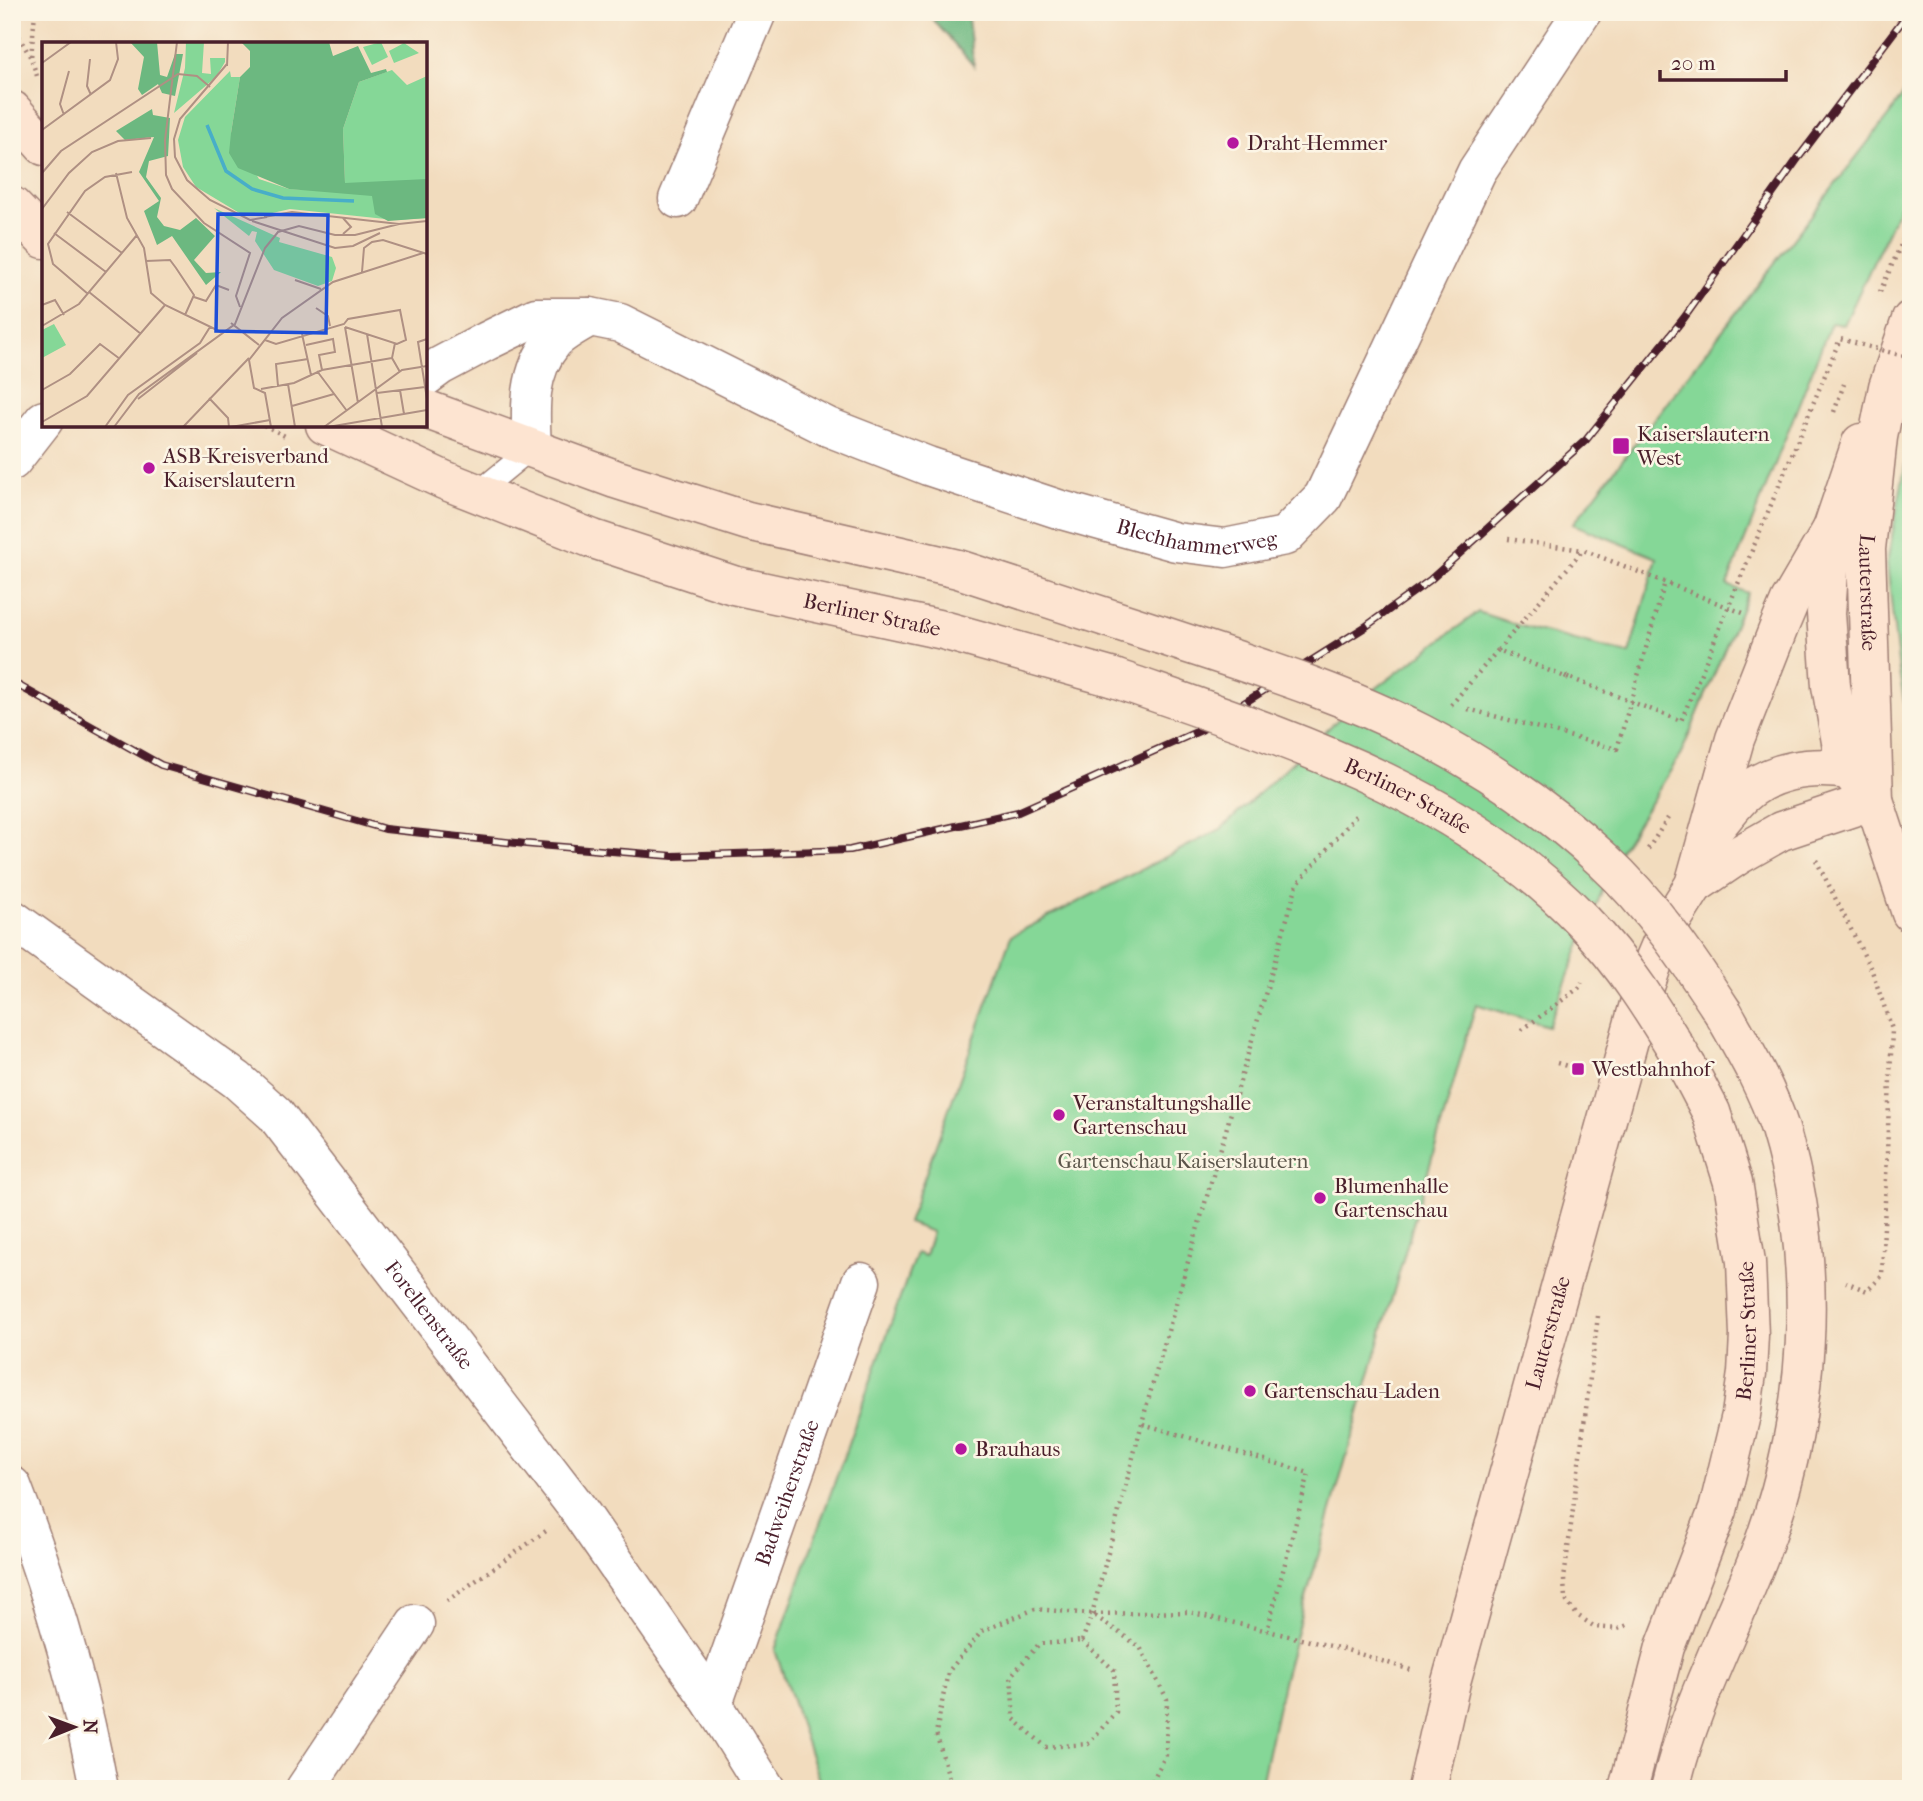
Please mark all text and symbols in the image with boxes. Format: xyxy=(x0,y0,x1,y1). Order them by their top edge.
scale bar xyxy=(1660,38,1786,82)
inset map xyxy=(42,42,427,427)
text: 20 m xyxy=(1671,51,1716,75)
place label: Draht-Hemmer xyxy=(1247,131,1387,155)
marker: Draht-Hemmer xyxy=(1225,135,1241,151)
place label: Kaiserslautern West xyxy=(1636,422,1769,470)
marker: Kaiserslautern West xyxy=(1611,436,1631,456)
place label: ASB-Kreisverband Kaiserslautern xyxy=(162,444,329,492)
marker: ASB-Kreisverband Kaiserslautern xyxy=(141,460,157,476)
street label: Blechhammerweg xyxy=(1114,514,1280,560)
street label: Lauterstraße xyxy=(1854,533,1881,651)
street label: Berliner Straße xyxy=(801,588,943,641)
street label: Berliner Straße xyxy=(1341,753,1476,839)
place label: Westbahnhof xyxy=(1591,1057,1715,1081)
marker: Westbahnhof xyxy=(1570,1061,1586,1077)
place label: Veranstaltungshalle Gartenschau xyxy=(1072,1091,1251,1139)
marker: Veranstaltungshalle Gartenschau xyxy=(1051,1107,1067,1123)
park label: Gartenschau Kaiserslautern xyxy=(1058,1149,1308,1173)
place label: Blumenhalle Gartenschau xyxy=(1334,1174,1449,1222)
marker: Blumenhalle Gartenschau xyxy=(1312,1190,1328,1206)
street label: Forellenstraße xyxy=(380,1256,478,1374)
street label: Berliner Straße xyxy=(1731,1261,1761,1402)
street label: Lauterstraße xyxy=(1521,1273,1575,1392)
place label: Gartenschau-Laden xyxy=(1264,1379,1440,1403)
marker: Gartenschau-Laden xyxy=(1242,1383,1258,1399)
street label: Badweiherstraße xyxy=(750,1416,824,1569)
place label: Brauhaus xyxy=(975,1437,1060,1461)
marker: Brauhaus xyxy=(953,1441,969,1457)
north arrow xyxy=(38,1692,108,1762)
text: N xyxy=(79,1719,101,1735)

